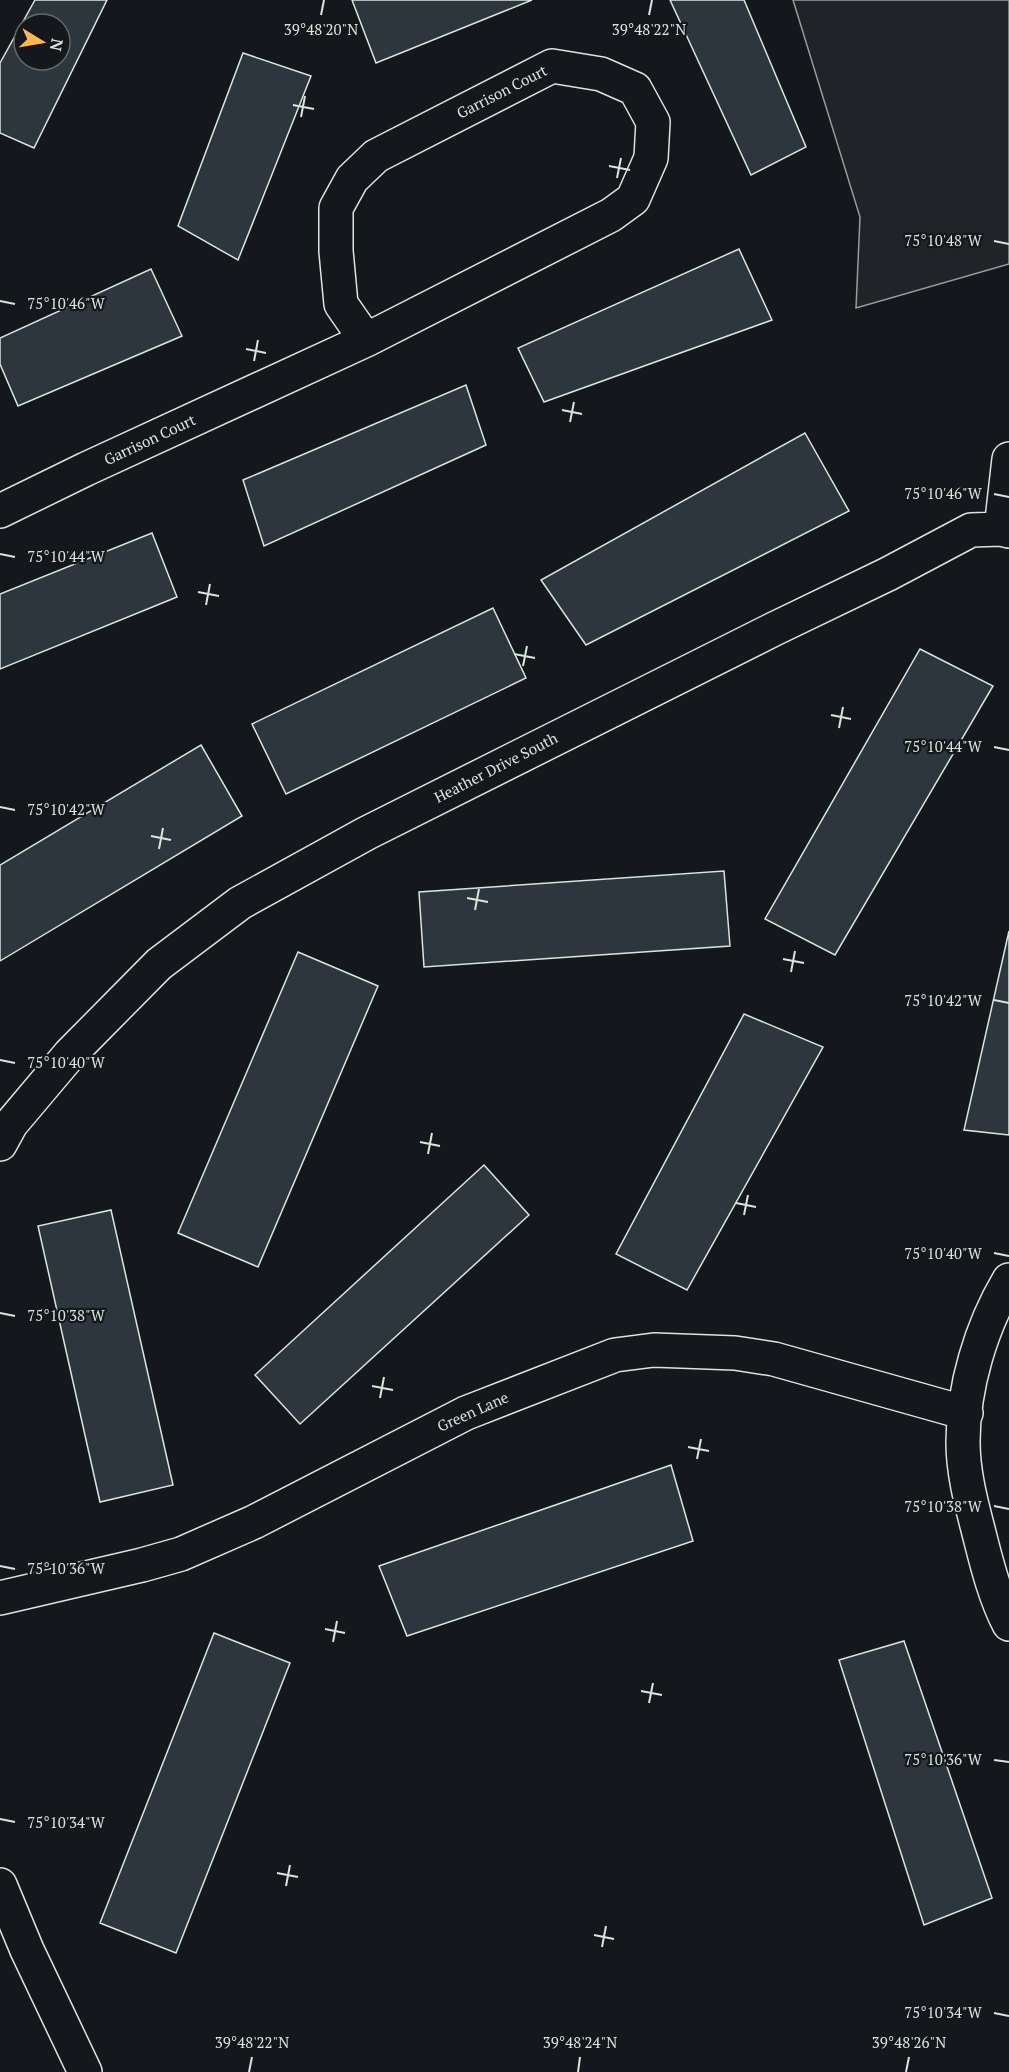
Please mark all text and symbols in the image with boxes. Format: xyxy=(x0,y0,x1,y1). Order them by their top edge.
north arrow xyxy=(12,12,72,72)
text: 39°48'20"N xyxy=(284,19,358,39)
text: 39°48'22"N xyxy=(612,19,686,39)
text: N xyxy=(45,37,69,53)
street label: Garrison Court xyxy=(453,60,550,122)
text: 75°10'48"W xyxy=(904,230,983,250)
text: 75°10'46"W xyxy=(27,293,106,313)
street label: Garrison Court xyxy=(101,409,199,469)
text: 75°10'46"W xyxy=(904,483,983,503)
text: 75°10'44"W xyxy=(27,546,106,566)
street label: Heather Drive South xyxy=(430,727,561,807)
text: 75°10'44"W xyxy=(904,736,983,756)
text: 75°10'42"W xyxy=(27,799,106,819)
text: 75°10'42"W xyxy=(904,990,983,1010)
text: 75°10'40"W xyxy=(27,1052,106,1072)
text: 75°10'40"W xyxy=(904,1243,983,1263)
text: 75°10'38"W xyxy=(27,1305,106,1325)
street label: Green Lane xyxy=(434,1386,511,1436)
text: 75°10'38"W xyxy=(904,1496,983,1516)
text: 75°10'36"W xyxy=(27,1558,106,1578)
text: 75°10'36"W xyxy=(904,1749,983,1769)
text: 75°10'34"W xyxy=(27,1812,106,1832)
text: 75°10'34"W xyxy=(904,2002,983,2022)
text: 39°48'22"N xyxy=(215,2032,289,2052)
text: 39°48'24"N xyxy=(543,2032,617,2052)
text: 39°48'26"N xyxy=(872,2032,946,2052)

